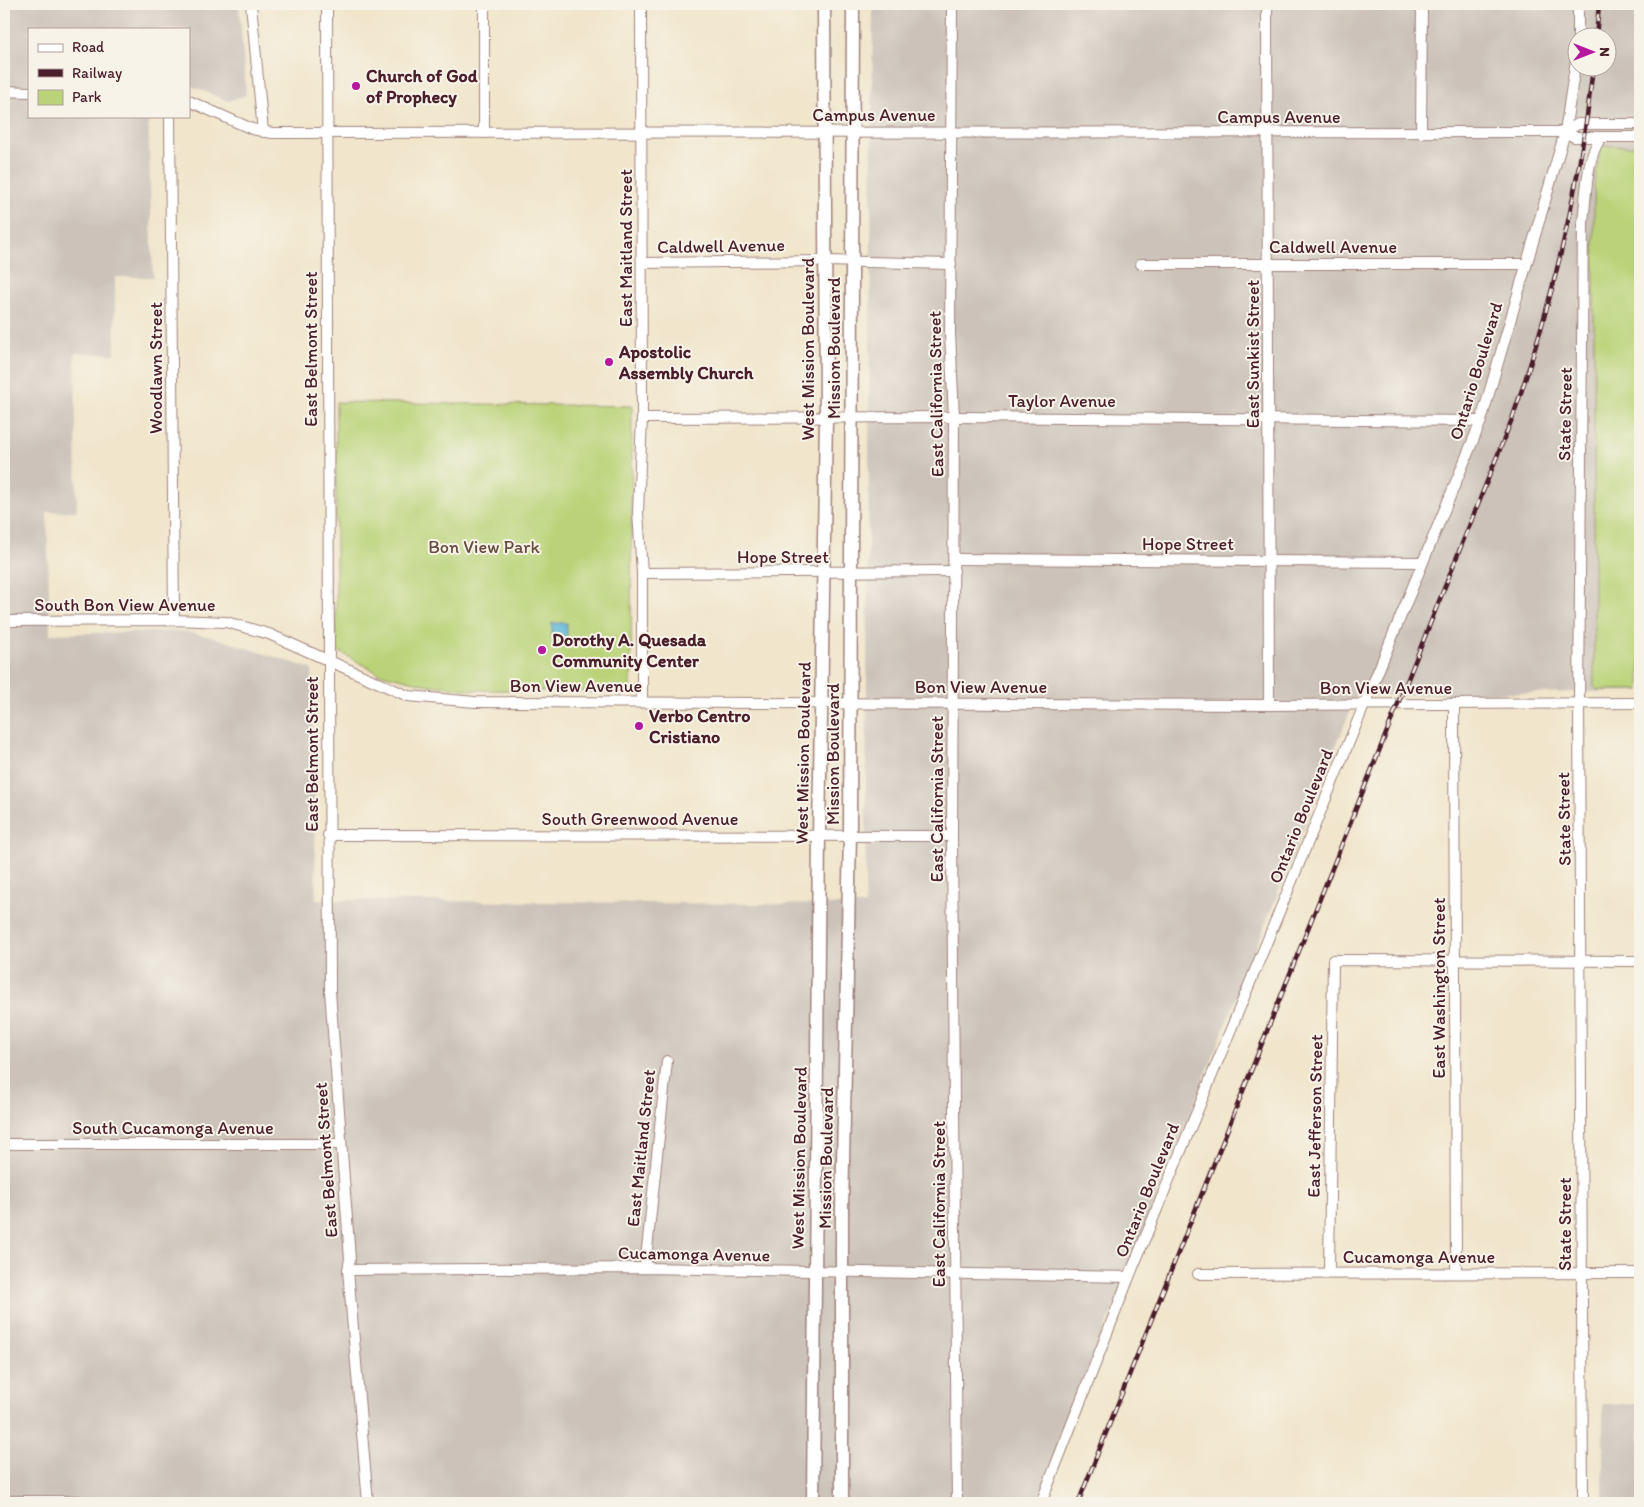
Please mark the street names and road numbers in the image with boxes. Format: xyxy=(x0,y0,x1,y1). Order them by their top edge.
street label: Campus Avenue xyxy=(812,104,936,126)
street label: Campus Avenue xyxy=(1217,106,1341,128)
street label: East Maitland Street xyxy=(615,169,637,327)
street label: Caldwell Avenue xyxy=(657,234,785,258)
street label: Caldwell Avenue xyxy=(1269,236,1397,258)
street label: West Mission Boulevard xyxy=(797,257,819,441)
street label: East Belmont Street xyxy=(300,271,322,427)
street label: Mission Boulevard xyxy=(823,277,845,419)
street label: East Sunkist Street xyxy=(1242,280,1264,428)
street label: Ontario Boulevard xyxy=(1445,299,1508,443)
street label: Woodlawn Street xyxy=(145,302,167,434)
street label: East California Street xyxy=(924,310,948,477)
street label: State Street xyxy=(1553,367,1577,461)
street label: Taylor Avenue xyxy=(1008,390,1116,412)
street label: Hope Street xyxy=(1142,533,1234,555)
street label: Hope Street xyxy=(737,546,829,568)
street label: South Bon View Avenue xyxy=(34,594,216,616)
street label: West Mission Boulevard xyxy=(790,661,816,845)
street label: Bon View Avenue xyxy=(510,675,642,697)
street label: East Belmont Street xyxy=(301,676,323,832)
street label: Bon View Avenue xyxy=(915,676,1047,698)
street label: Bon View Avenue xyxy=(1320,677,1452,699)
street label: Mission Boulevard xyxy=(822,683,844,825)
street label: East California Street xyxy=(926,716,948,882)
street label: Ontario Boulevard xyxy=(1264,745,1338,887)
street label: State Street xyxy=(1552,772,1576,866)
street label: South Greenwood Avenue xyxy=(542,808,738,830)
street label: East Washington Street xyxy=(1428,897,1450,1079)
street label: East Jefferson Street xyxy=(1303,1034,1327,1198)
street label: West Mission Boulevard xyxy=(786,1066,812,1250)
street label: East Maitland Street xyxy=(622,1068,660,1228)
street label: East Belmont Street xyxy=(310,1081,342,1238)
street label: Mission Boulevard xyxy=(814,1087,838,1229)
street label: South Cucamonga Avenue xyxy=(72,1117,274,1139)
street label: Ontario Boulevard xyxy=(1110,1119,1184,1261)
street label: East California Street xyxy=(928,1121,950,1287)
street label: State Street xyxy=(1554,1177,1576,1271)
street label: Cucamonga Avenue xyxy=(618,1242,770,1266)
street label: Cucamonga Avenue xyxy=(1343,1246,1495,1268)

